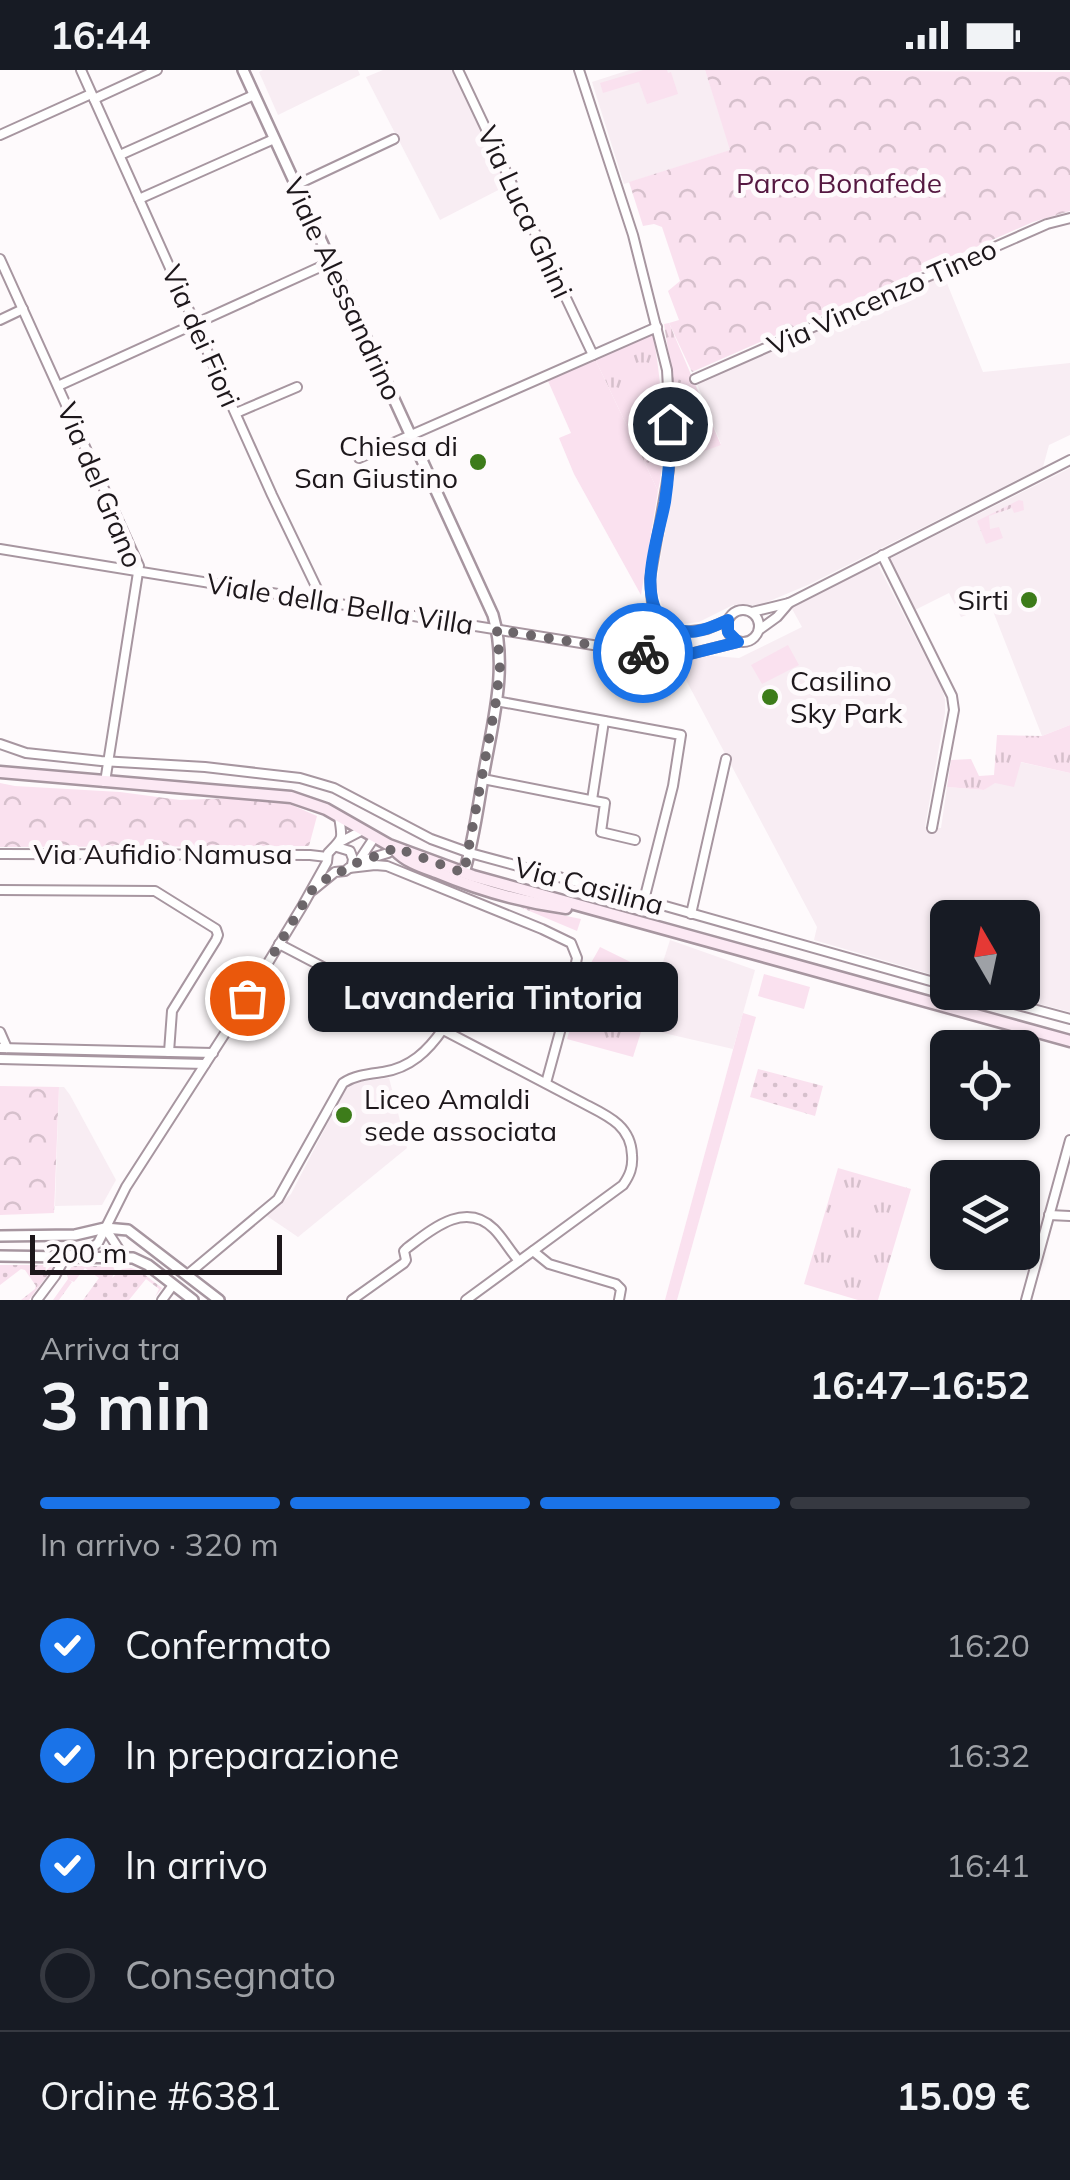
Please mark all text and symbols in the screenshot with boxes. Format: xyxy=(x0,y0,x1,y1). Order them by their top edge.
text: 16:44 xyxy=(50,11,151,59)
street label: Via Luca Ghini xyxy=(470,120,581,303)
park label: Parco Bonafede xyxy=(736,165,942,200)
street label: Viale Alessandrino xyxy=(277,172,410,406)
street label: Via Vincenzo Tineo xyxy=(762,230,1002,363)
street label: Via dei Fiori xyxy=(155,259,248,412)
pin xyxy=(628,382,713,467)
street label: Via del Grano xyxy=(50,397,151,573)
icon: home xyxy=(643,397,698,452)
place label: Chiesa di San Giustino xyxy=(294,428,458,495)
marker: Chiesa di San Giustino xyxy=(467,451,489,473)
street label: Viale della Bella Villa xyxy=(204,565,476,642)
place label: Sirti xyxy=(958,582,1009,617)
marker: Sirti xyxy=(1018,589,1040,611)
courier xyxy=(593,603,693,703)
icon: bike xyxy=(616,626,671,681)
place label: Casilino Sky Park xyxy=(790,663,903,730)
marker: Casilino Sky Park xyxy=(759,686,781,708)
street label: Via Aufidio Namusa xyxy=(33,836,293,871)
street label: Via Casilina xyxy=(511,849,668,922)
north arrow xyxy=(930,900,1040,1010)
map controls xyxy=(930,900,1040,1270)
pin xyxy=(205,956,290,1041)
callout: Lavanderia Tintoria xyxy=(307,963,677,1033)
icon: bag xyxy=(220,971,275,1026)
text: Lavanderia Tintoria xyxy=(343,977,643,1017)
button: locate xyxy=(930,1030,1040,1140)
place label: Liceo Amaldi sede associata xyxy=(364,1081,557,1148)
marker: Liceo Amaldi sede associata xyxy=(333,1104,355,1126)
button: layers xyxy=(930,1160,1040,1270)
scale bar xyxy=(30,1230,282,1274)
text: 200 m xyxy=(45,1235,127,1270)
text: Arriva tra xyxy=(40,1328,180,1368)
text: 16:47–16:52 xyxy=(810,1361,1030,1409)
text: 3 min xyxy=(40,1365,211,1446)
text: In arrivo · 320 m xyxy=(40,1524,279,1564)
icon: check xyxy=(40,1618,95,1673)
text: Confermato xyxy=(125,1621,331,1669)
text: 16:20 xyxy=(946,1625,1030,1665)
icon: check xyxy=(40,1728,95,1783)
text: In preparazione xyxy=(125,1731,399,1779)
text: 16:32 xyxy=(946,1735,1030,1775)
icon: check xyxy=(40,1838,95,1893)
text: In arrivo xyxy=(125,1841,268,1889)
text: 16:41 xyxy=(946,1845,1030,1885)
text: Consegnato xyxy=(125,1951,336,1999)
text: Ordine #6381 xyxy=(40,2072,282,2120)
text: 15.09 € xyxy=(896,2072,1030,2120)

